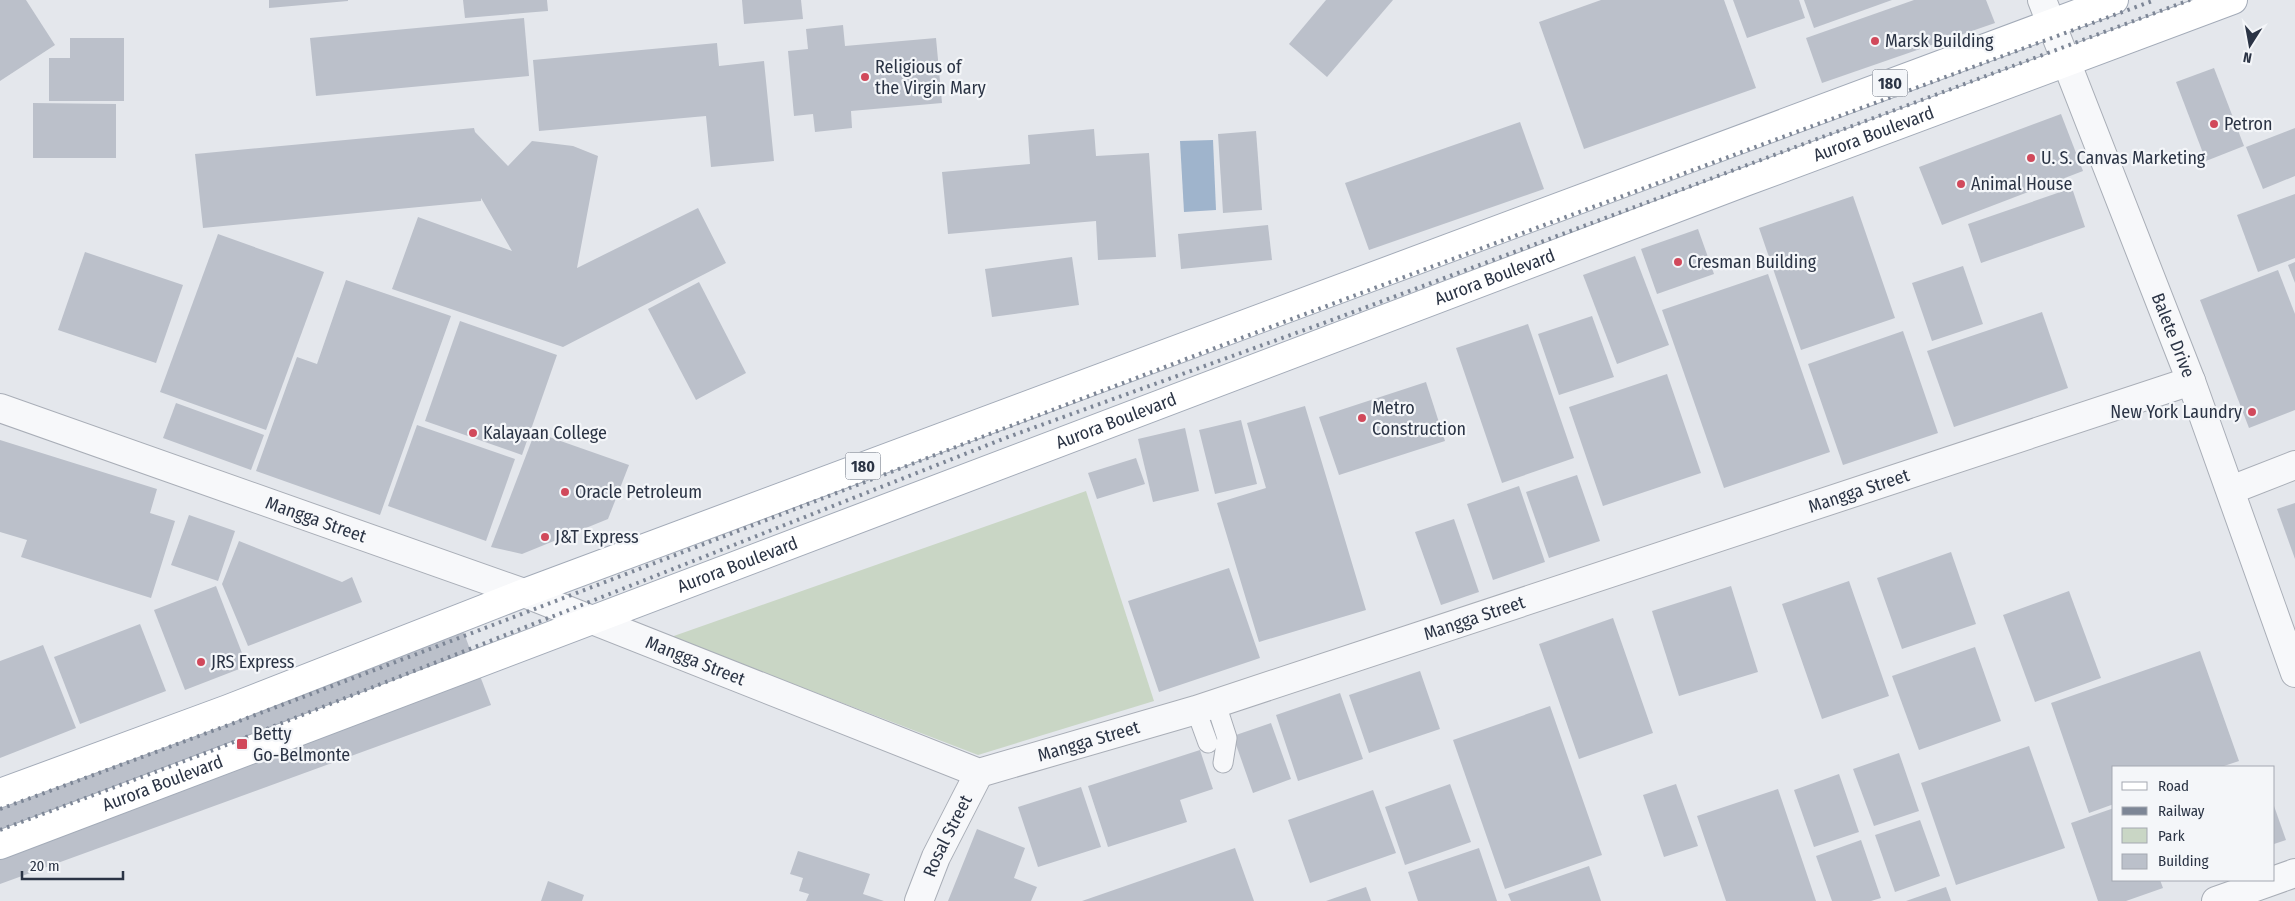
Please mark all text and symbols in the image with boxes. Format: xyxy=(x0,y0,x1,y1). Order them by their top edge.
north arrow xyxy=(2225,20,2275,70)
place label: Marsk Building xyxy=(1885,30,1994,52)
marker: Marsk Building xyxy=(1869,35,1881,47)
text: N xyxy=(2242,48,2253,66)
place label: Religious of the Virgin Mary xyxy=(875,56,986,99)
road number: 180 xyxy=(1872,70,1908,96)
marker: Religious of the Virgin Mary xyxy=(859,71,871,83)
street label: Aurora Boulevard xyxy=(1810,101,1937,167)
place label: Petron xyxy=(2224,113,2272,135)
marker: Petron xyxy=(2208,118,2220,130)
place label: U. S. Canvas Marketing xyxy=(2041,147,2206,169)
marker: U. S. Canvas Marketing xyxy=(2025,152,2037,164)
place label: Animal House xyxy=(1971,173,2072,195)
marker: Animal House xyxy=(1955,178,1967,190)
street label: Aurora Boulevard xyxy=(1431,244,1558,310)
place label: Cresman Building xyxy=(1688,251,1817,273)
marker: Cresman Building xyxy=(1672,256,1684,268)
street label: Balete Drive xyxy=(2147,290,2200,381)
street label: Aurora Boulevard xyxy=(1053,388,1180,454)
place label: Metro Construction xyxy=(1372,397,1466,440)
place label: New York Laundry xyxy=(2110,401,2242,423)
marker: New York Laundry xyxy=(2246,406,2258,418)
marker: Metro Construction xyxy=(1356,412,1368,424)
place label: Kalayaan College xyxy=(483,422,607,444)
marker: Kalayaan College xyxy=(467,427,479,439)
road number: 180 xyxy=(846,452,880,480)
street label: Mangga Street xyxy=(1805,464,1912,518)
place label: Oracle Petroleum xyxy=(575,481,702,503)
marker: Oracle Petroleum xyxy=(559,486,571,498)
street label: Mangga Street xyxy=(263,492,369,547)
place label: J&T Express xyxy=(555,526,639,548)
marker: J&T Express xyxy=(539,531,551,543)
street label: Aurora Boulevard xyxy=(674,532,801,598)
street label: Mangga Street xyxy=(1421,591,1528,645)
street label: Mangga Street xyxy=(642,631,748,690)
place label: JRS Express xyxy=(211,651,295,673)
marker: JRS Express xyxy=(195,656,207,668)
street label: Mangga Street xyxy=(1035,716,1142,766)
place label: Betty Go-Belmonte xyxy=(253,723,350,766)
marker: Betty Go-Belmonte xyxy=(235,737,249,751)
street label: Aurora Boulevard xyxy=(99,750,226,816)
legend xyxy=(2112,766,2275,881)
text: Road xyxy=(2158,777,2189,795)
street label: Rosal Street xyxy=(918,791,977,880)
text: Railway xyxy=(2158,802,2205,820)
text: Park xyxy=(2158,827,2185,845)
scale bar xyxy=(22,848,124,880)
text: Building xyxy=(2158,852,2209,870)
text: 20 m xyxy=(30,857,60,875)

